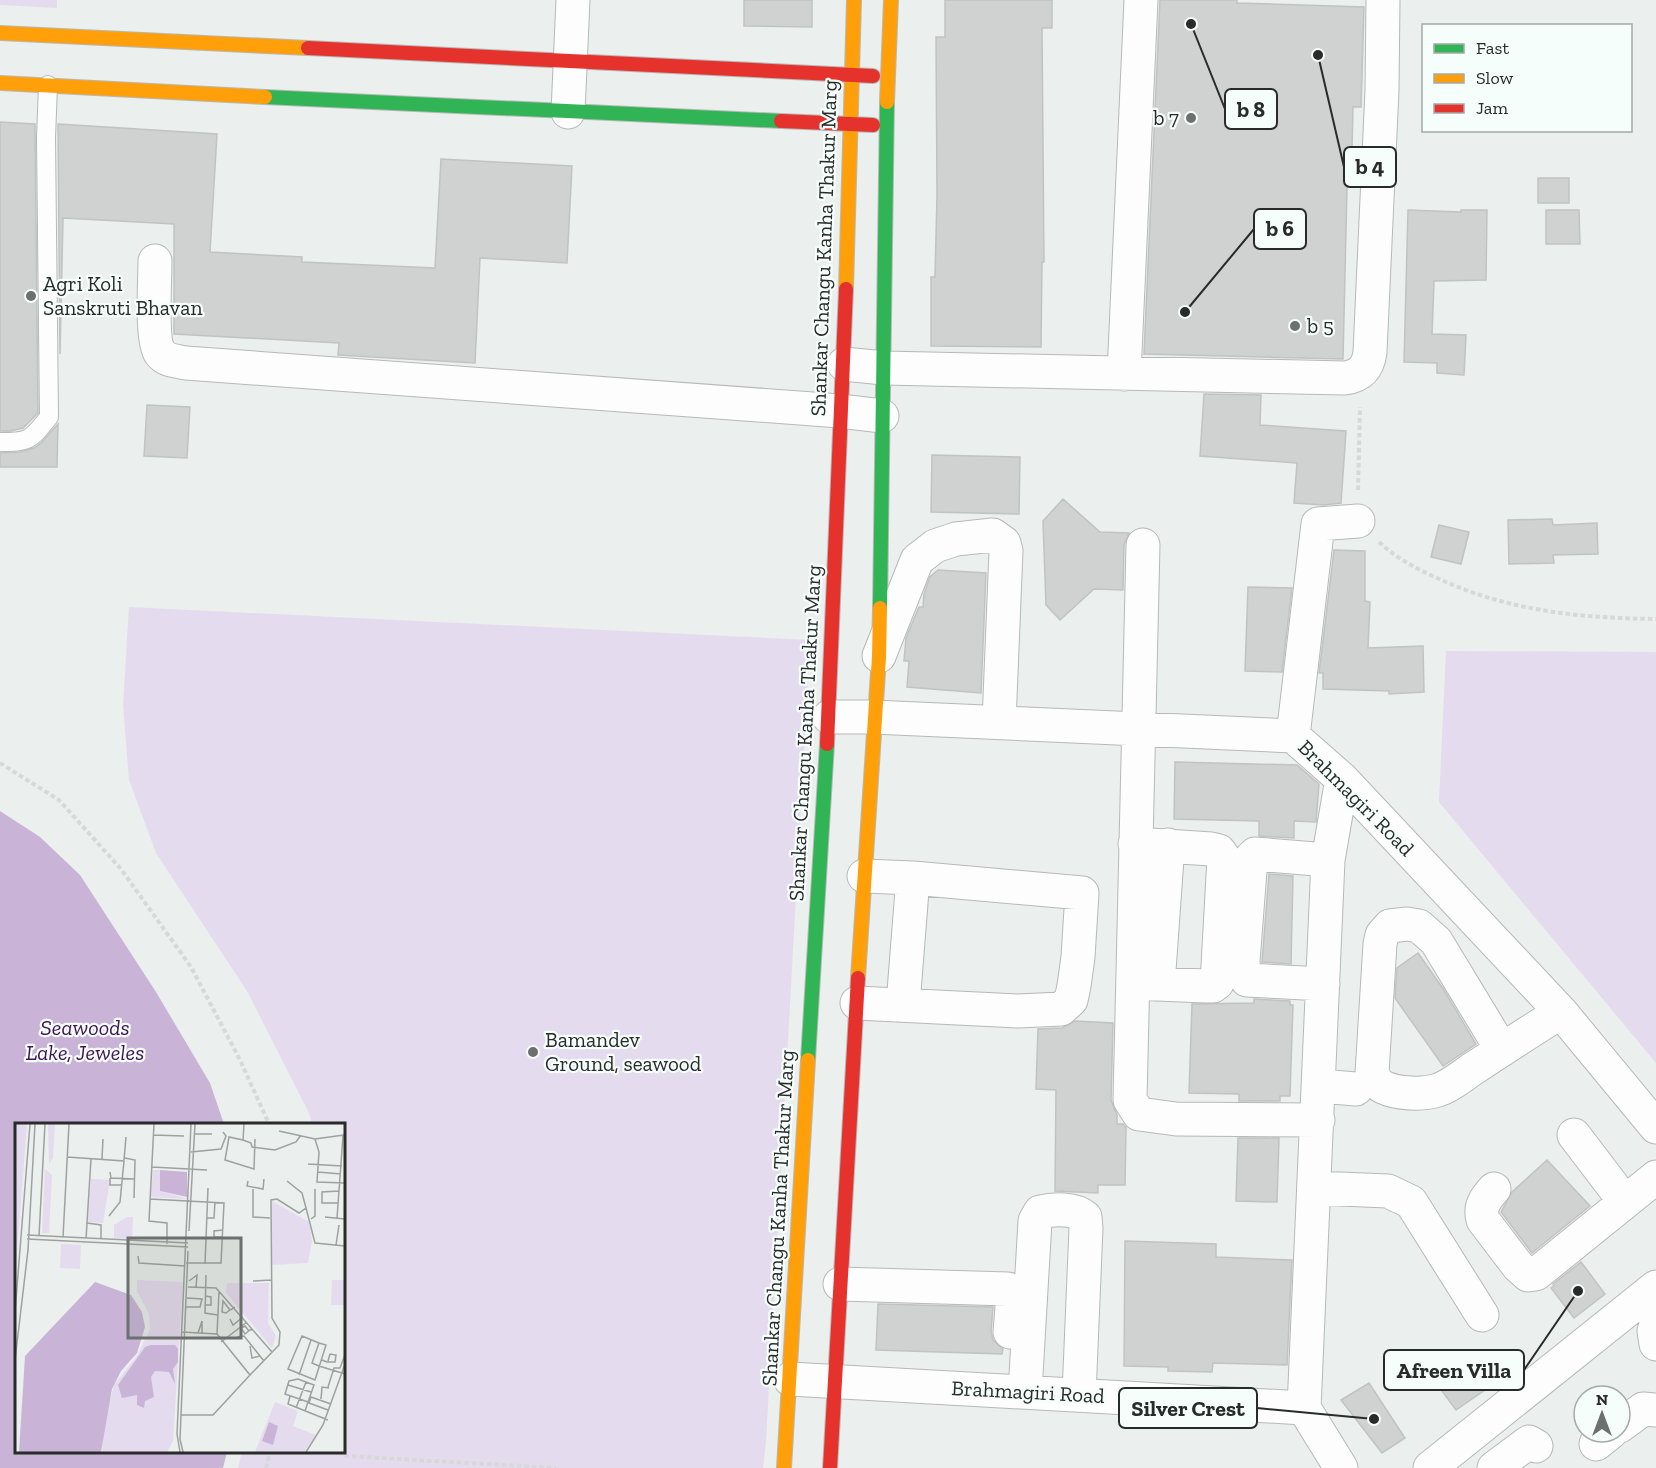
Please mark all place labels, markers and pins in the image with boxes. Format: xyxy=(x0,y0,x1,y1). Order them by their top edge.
callout: b 8 xyxy=(1225,89,1277,129)
place label: b 7 xyxy=(1152,105,1179,130)
marker: b 7 xyxy=(1184,111,1198,125)
callout: b 4 xyxy=(1344,147,1396,187)
callout: b 6 xyxy=(1254,209,1306,249)
place label: Agri Koli Sanskruti Bhavan xyxy=(43,271,202,320)
marker: Agri Koli Sanskruti Bhavan xyxy=(24,289,38,303)
place label: b 5 xyxy=(1306,313,1334,338)
marker: b 5 xyxy=(1288,319,1302,333)
place label: Bamandev Ground, seawood xyxy=(545,1027,702,1076)
marker: Bamandev Ground, seawood xyxy=(526,1045,540,1059)
callout: Afreen Villa xyxy=(1384,1350,1524,1390)
callout: Silver Crest xyxy=(1119,1388,1257,1428)

